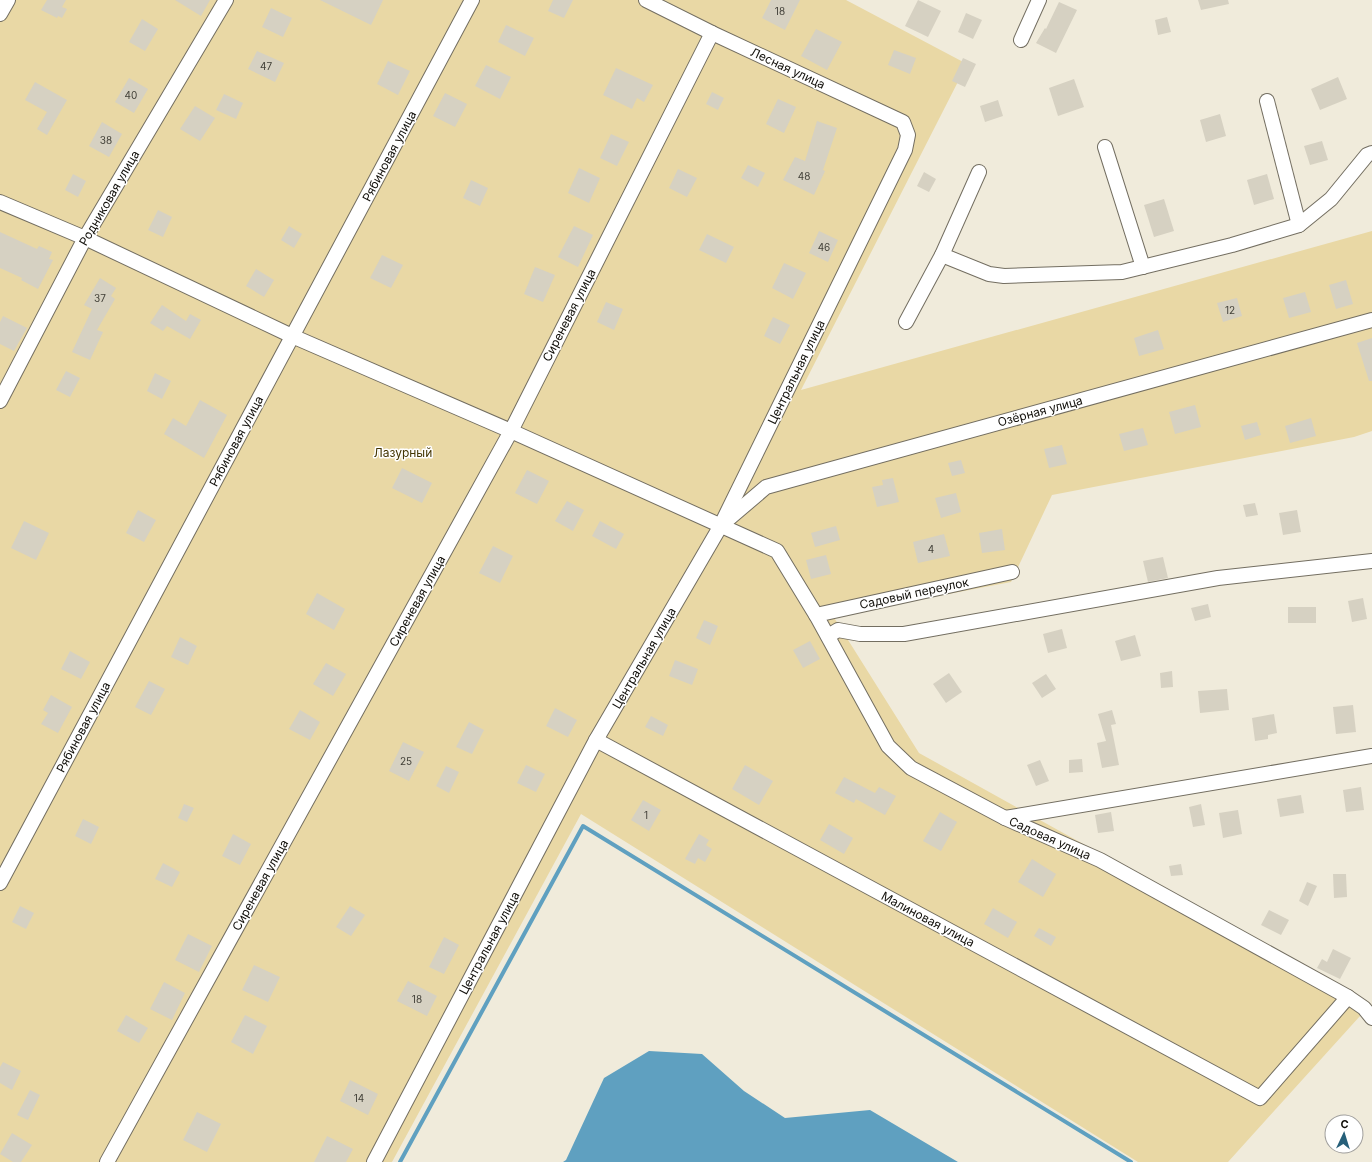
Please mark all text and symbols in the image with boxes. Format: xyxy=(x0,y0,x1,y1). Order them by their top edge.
house number: 18 xyxy=(775,5,785,17)
street label: Лесная улица xyxy=(748,44,828,92)
house number: 47 xyxy=(260,60,272,72)
house number: 40 xyxy=(125,89,137,101)
street label: Рябиновая улица xyxy=(359,108,419,204)
house number: 38 xyxy=(100,134,112,146)
street label: Родниковая улица xyxy=(76,148,142,248)
house number: 48 xyxy=(798,170,810,182)
house number: 46 xyxy=(818,241,830,253)
street label: Сиреневая улица xyxy=(539,266,599,364)
house number: 37 xyxy=(94,292,106,304)
house number: 12 xyxy=(1225,304,1235,316)
street label: Центральная улица xyxy=(764,317,828,427)
street label: Озёрная улица xyxy=(996,392,1084,430)
street label: Рябиновая улица xyxy=(206,393,266,489)
park label: Лазурный xyxy=(374,445,432,460)
house number: 4 xyxy=(928,543,934,555)
street label: Сиреневая улица xyxy=(386,553,448,649)
street label: Садовый переулок xyxy=(858,574,970,612)
street label: Центральная улица xyxy=(609,605,679,711)
street label: Рябиновая улица xyxy=(53,679,113,775)
house number: 25 xyxy=(400,755,412,767)
house number: 1 xyxy=(644,809,648,821)
street label: Садовая улица xyxy=(1007,813,1093,863)
street label: Сиреневая улица xyxy=(229,837,291,933)
street label: Малиновая улица xyxy=(879,888,977,950)
street label: Центральная улица xyxy=(456,889,522,997)
house number: 18 xyxy=(412,993,422,1005)
house number: 14 xyxy=(354,1092,364,1104)
north arrow xyxy=(1324,1114,1364,1154)
text: С xyxy=(1340,1117,1349,1131)

